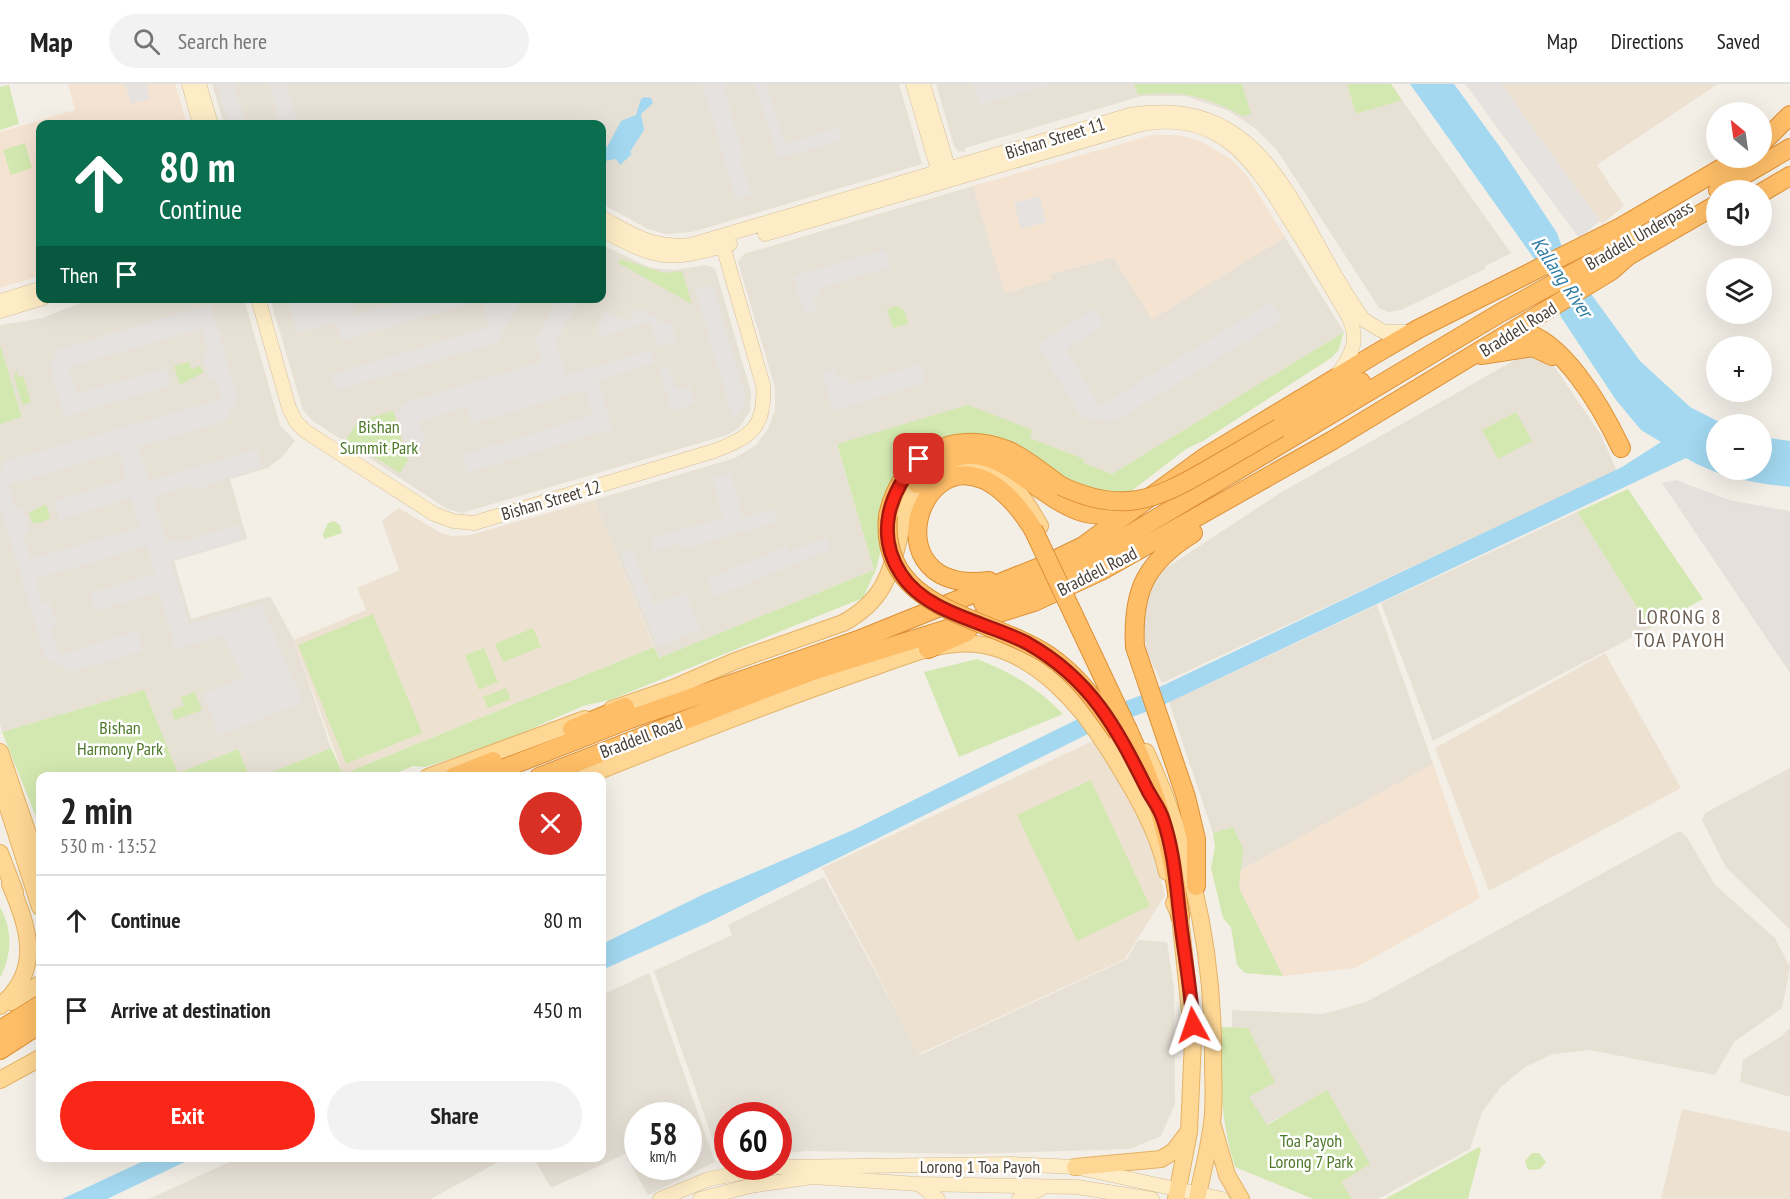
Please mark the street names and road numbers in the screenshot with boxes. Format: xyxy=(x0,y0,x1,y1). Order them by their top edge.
street label: Bishan Street 11 xyxy=(1003,112,1107,164)
street label: Braddell Underpass xyxy=(1581,195,1697,275)
street label: Braddell Road xyxy=(1475,296,1561,362)
street label: Bishan Street 12 xyxy=(499,475,603,525)
street label: Braddell Road xyxy=(1053,541,1141,601)
street label: Braddell Road xyxy=(596,711,686,763)
street label: Lorong 1 Toa Payoh xyxy=(920,1155,1040,1178)

